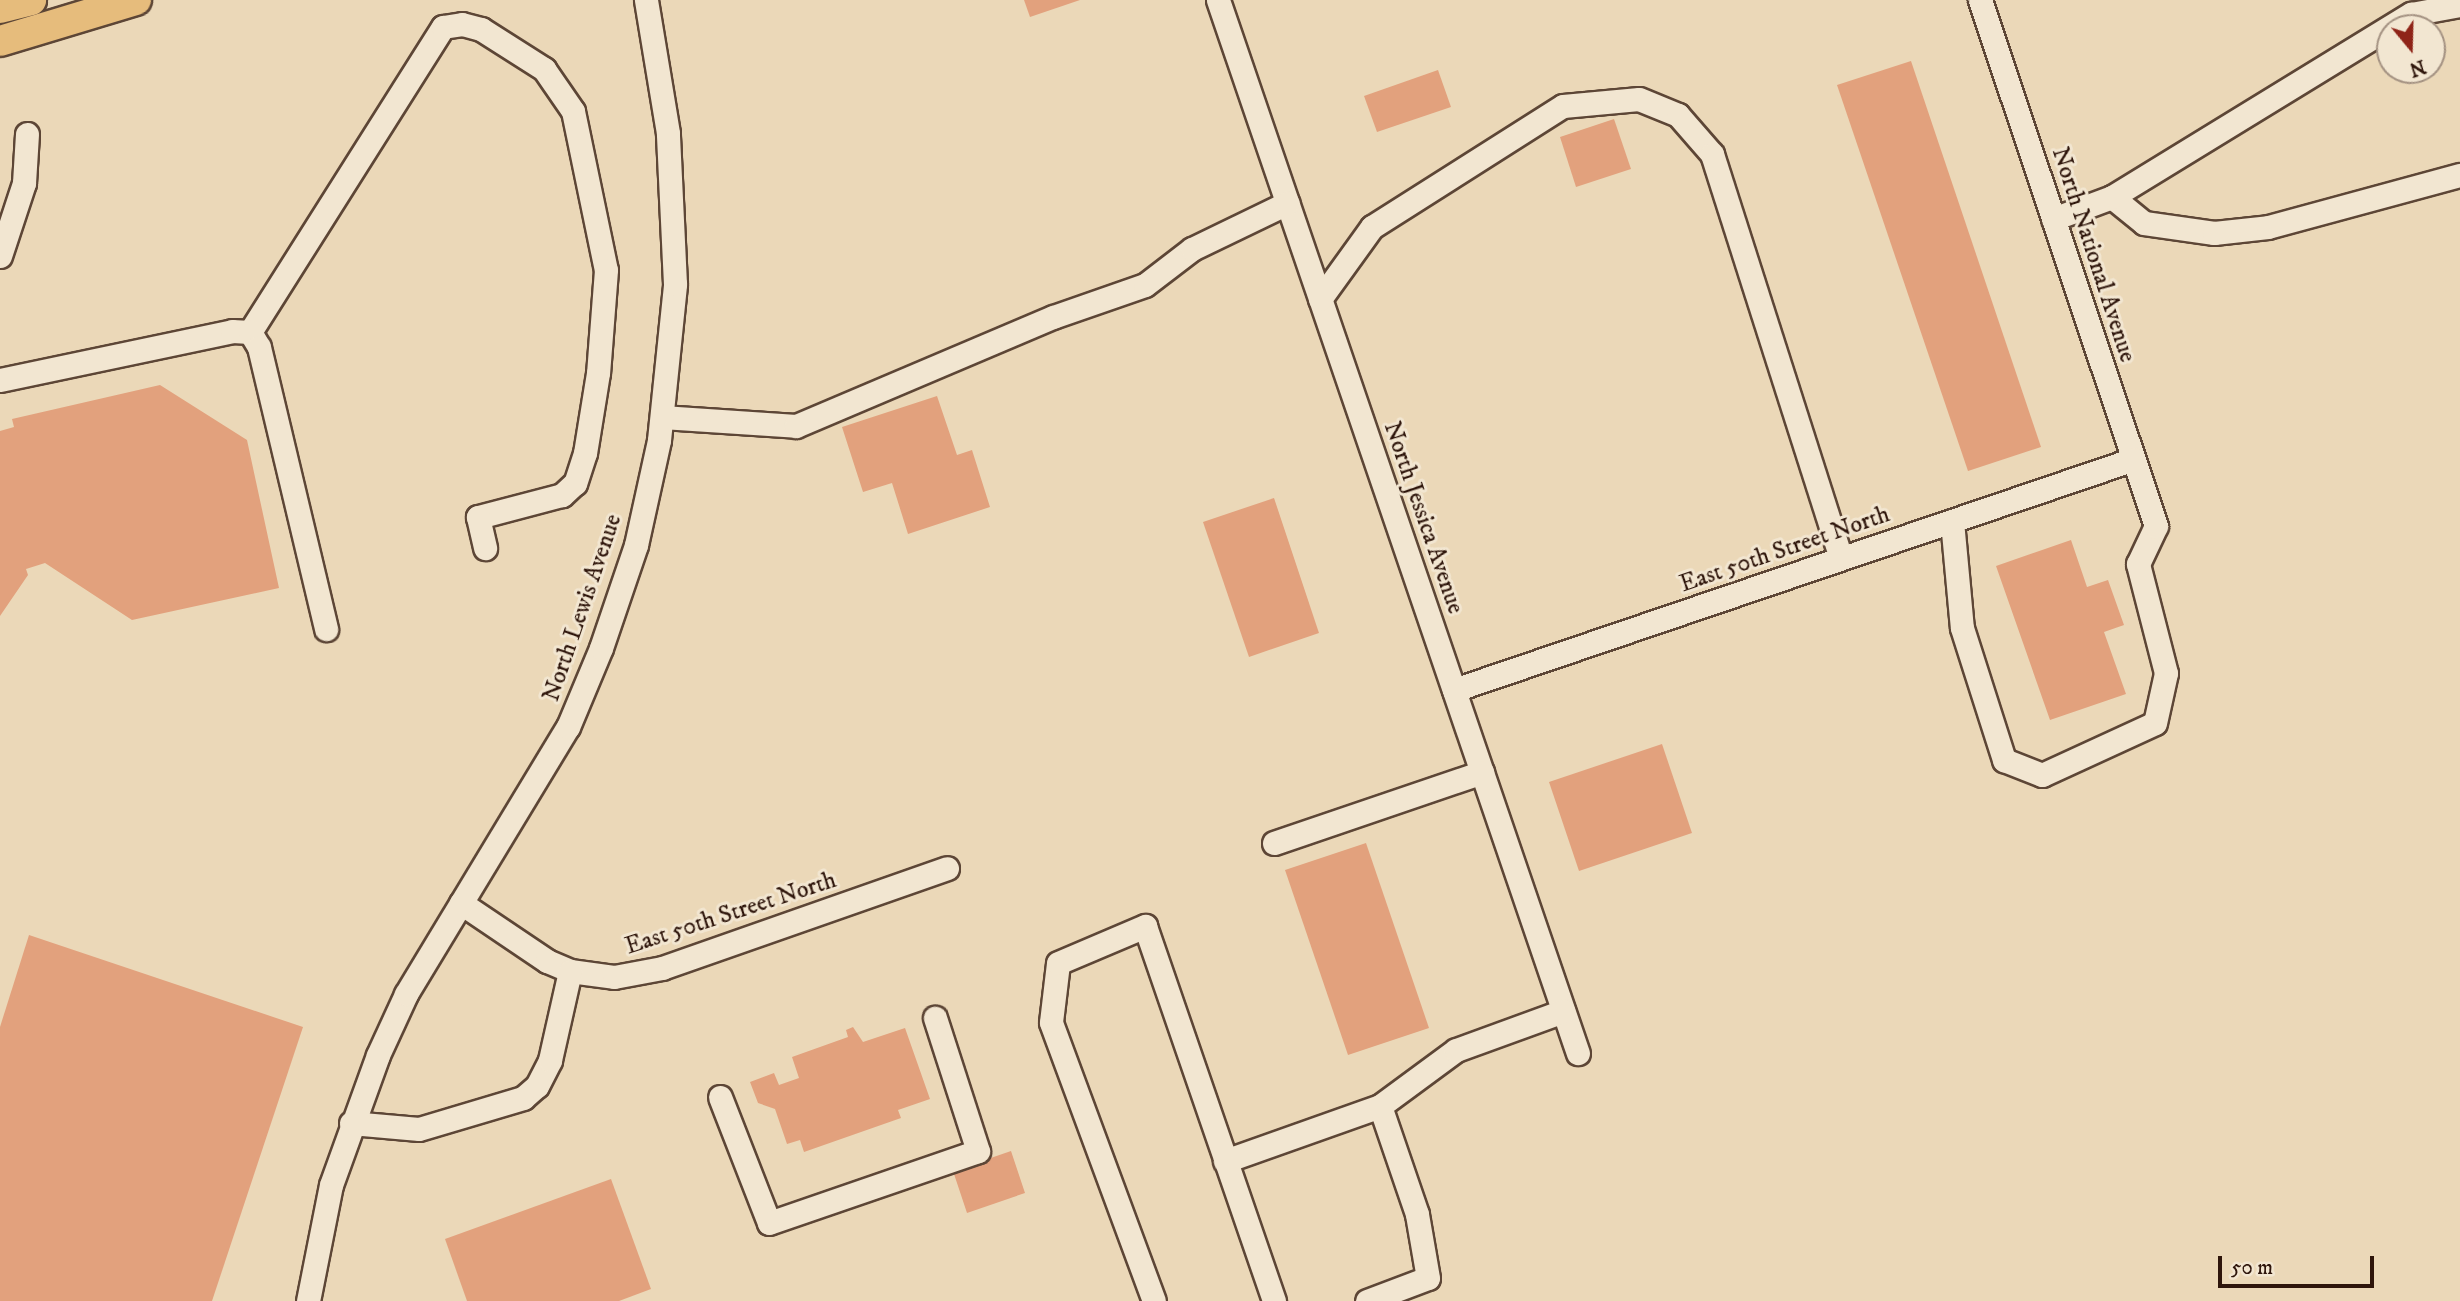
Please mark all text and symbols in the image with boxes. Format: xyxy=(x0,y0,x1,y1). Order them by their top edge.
north arrow xyxy=(2376,14,2446,84)
text: N xyxy=(2406,54,2428,81)
street label: North National Avenue xyxy=(2045,144,2141,366)
street label: North Jessica Avenue xyxy=(1377,418,1469,618)
street label: East 50th Street North xyxy=(1676,501,1894,599)
street label: North Lewis Avenue xyxy=(537,511,629,705)
street label: East 50th Street North xyxy=(622,866,840,962)
scale bar xyxy=(2222,1242,2378,1286)
text: 50 m xyxy=(2231,1255,2273,1281)

